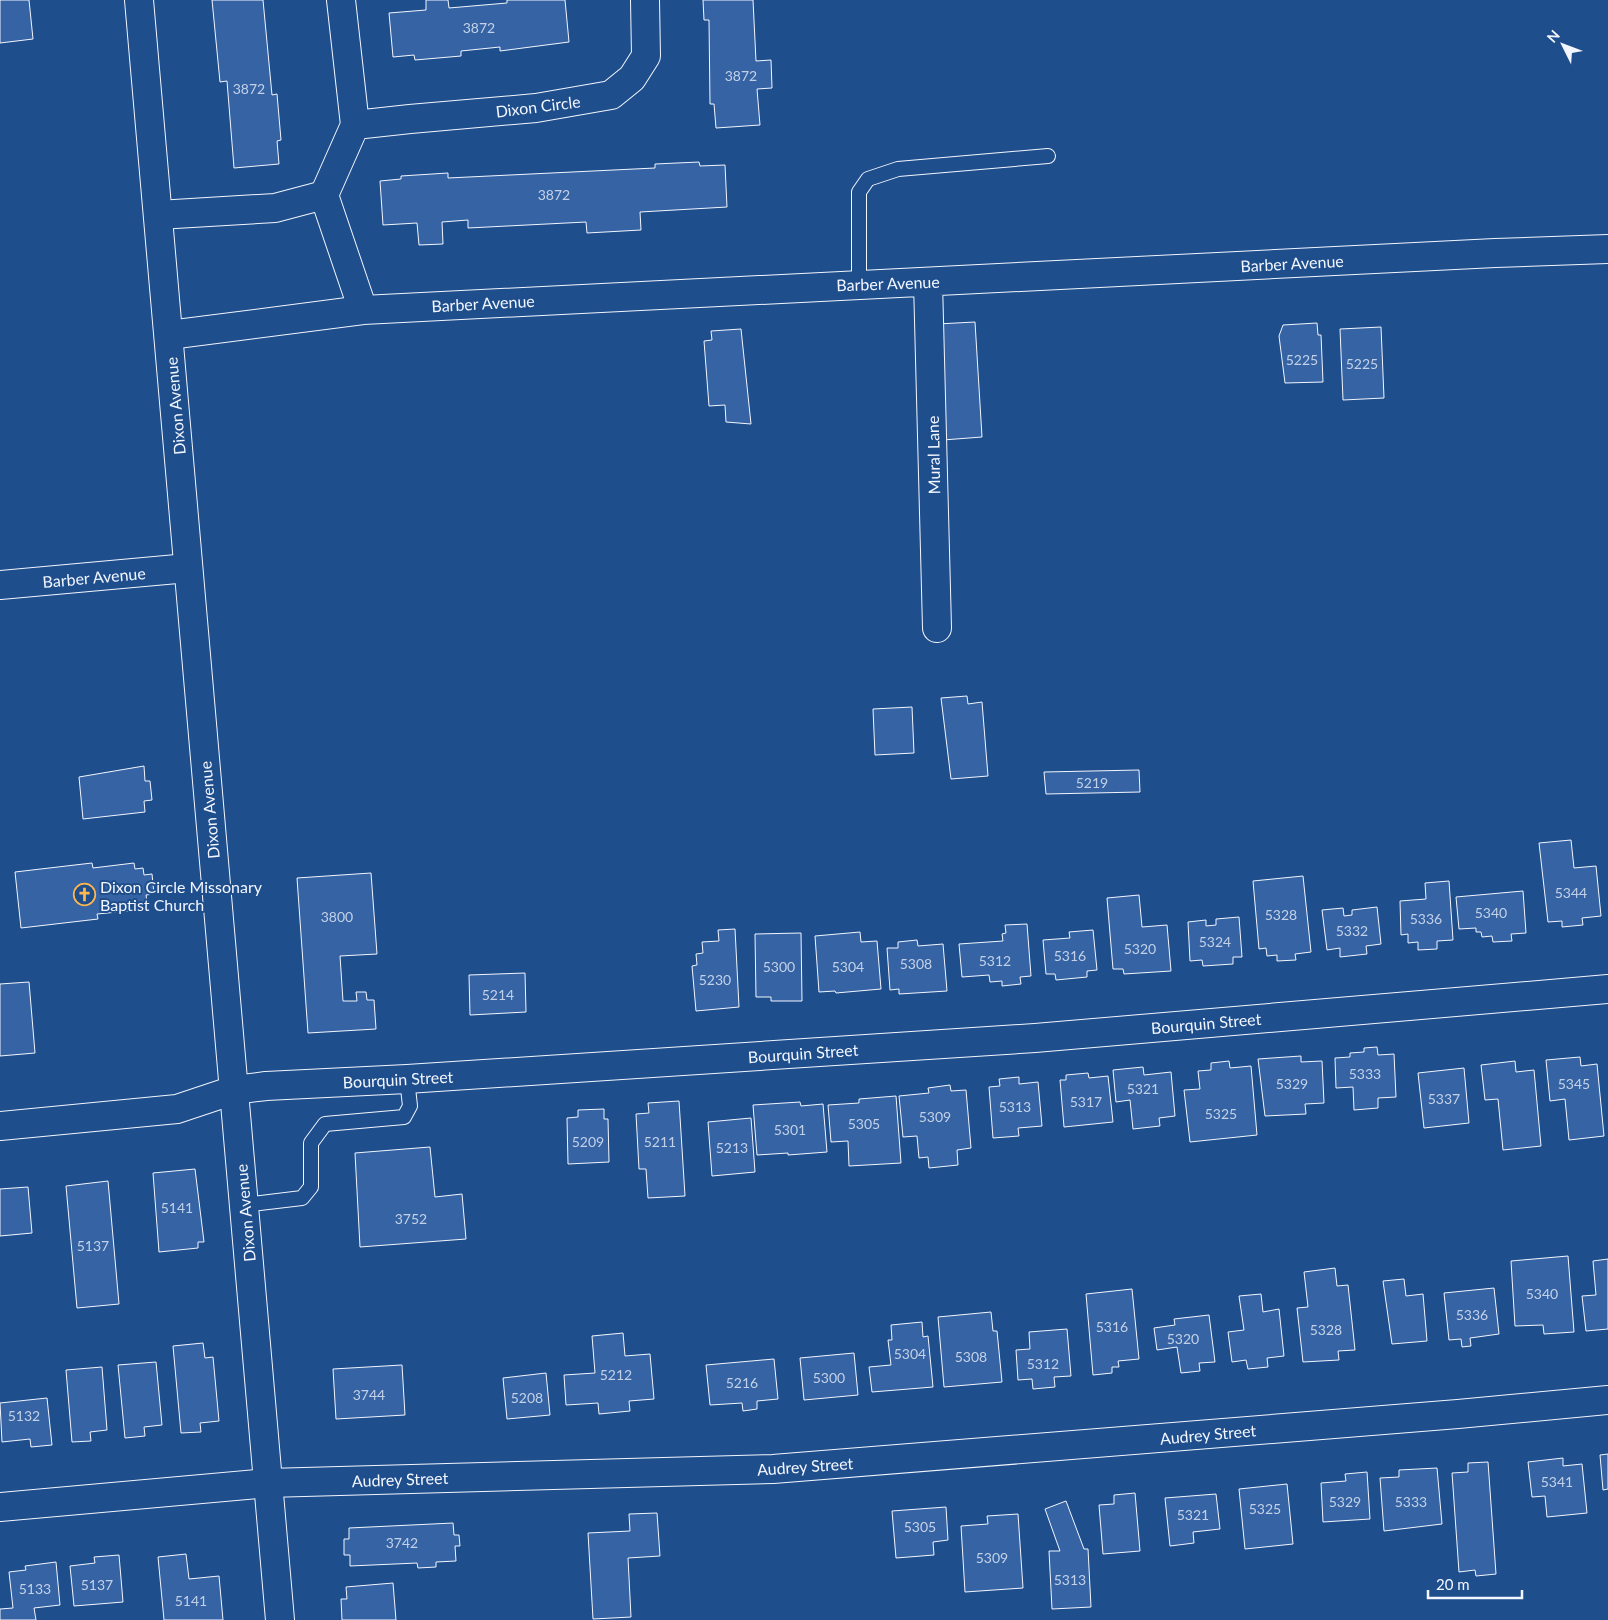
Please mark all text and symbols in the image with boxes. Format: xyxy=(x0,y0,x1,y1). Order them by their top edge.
house number: 3872 xyxy=(463,19,495,36)
north arrow xyxy=(1538,20,1588,70)
text: N xyxy=(1543,26,1563,46)
house number: 3872 xyxy=(725,67,757,84)
house number: 3872 xyxy=(233,80,265,97)
street label: Dixon Circle xyxy=(494,91,582,121)
house number: 3872 xyxy=(538,186,570,203)
street label: Barber Avenue xyxy=(1240,251,1344,275)
street label: Barber Avenue xyxy=(836,272,940,294)
street label: Barber Avenue xyxy=(431,291,535,315)
house number: 5225 xyxy=(1286,351,1318,368)
house number: 5225 xyxy=(1346,355,1378,372)
street label: Dixon Avenue xyxy=(161,356,189,456)
street label: Mural Lane xyxy=(923,415,943,495)
street label: Barber Avenue xyxy=(42,563,146,591)
street label: Dixon Avenue xyxy=(195,760,223,860)
house number: 5219 xyxy=(1076,774,1108,791)
place label: Dixon Circle Missonary Baptist Church xyxy=(100,877,263,914)
church icon: Dixon Circle Missonary Baptist Church xyxy=(72,883,96,907)
house number: 5344 xyxy=(1555,884,1587,901)
house number: 5340 xyxy=(1475,904,1507,921)
house number: 5328 xyxy=(1265,906,1297,923)
house number: 3800 xyxy=(321,908,353,925)
house number: 5336 xyxy=(1410,910,1442,927)
house number: 5332 xyxy=(1336,922,1368,939)
house number: 5324 xyxy=(1199,933,1231,950)
house number: 5320 xyxy=(1124,940,1156,957)
house number: 5316 xyxy=(1054,947,1086,964)
house number: 5312 xyxy=(979,952,1011,969)
house number: 5308 xyxy=(900,955,932,972)
house number: 5300 xyxy=(763,958,795,975)
house number: 5304 xyxy=(832,958,864,975)
house number: 5230 xyxy=(699,971,731,988)
house number: 5214 xyxy=(482,986,514,1003)
street label: Bourquin Street xyxy=(1150,1009,1262,1037)
street label: Bourquin Street xyxy=(747,1040,859,1066)
house number: 5333 xyxy=(1349,1065,1381,1082)
street label: Bourquin Street xyxy=(342,1067,454,1091)
house number: 5329 xyxy=(1276,1075,1308,1092)
house number: 5345 xyxy=(1558,1075,1590,1092)
house number: 5321 xyxy=(1127,1080,1159,1097)
house number: 5337 xyxy=(1428,1090,1460,1107)
house number: 5317 xyxy=(1070,1093,1102,1110)
house number: 5313 xyxy=(999,1098,1031,1115)
house number: 5325 xyxy=(1205,1105,1237,1122)
house number: 5309 xyxy=(919,1108,951,1125)
house number: 5305 xyxy=(848,1115,880,1132)
house number: 5301 xyxy=(774,1121,806,1138)
house number: 5209 xyxy=(572,1133,604,1150)
house number: 5211 xyxy=(644,1133,676,1150)
house number: 5213 xyxy=(716,1139,748,1156)
street label: Dixon Avenue xyxy=(231,1163,259,1263)
house number: 5141 xyxy=(161,1199,193,1216)
house number: 3752 xyxy=(395,1210,427,1227)
house number: 5137 xyxy=(77,1237,109,1254)
house number: 5340 xyxy=(1526,1285,1558,1302)
house number: 5336 xyxy=(1456,1306,1488,1323)
house number: 5316 xyxy=(1096,1318,1128,1335)
house number: 5328 xyxy=(1310,1321,1342,1338)
house number: 5320 xyxy=(1167,1330,1199,1347)
house number: 5304 xyxy=(894,1345,926,1362)
house number: 5308 xyxy=(955,1348,987,1365)
house number: 5312 xyxy=(1027,1355,1059,1372)
house number: 5212 xyxy=(600,1366,632,1383)
house number: 5300 xyxy=(813,1369,845,1386)
house number: 5216 xyxy=(726,1374,758,1391)
house number: 3744 xyxy=(353,1386,385,1403)
house number: 5208 xyxy=(511,1389,543,1406)
house number: 5132 xyxy=(8,1407,40,1424)
street label: Audrey Street xyxy=(1159,1420,1257,1448)
street label: Audrey Street xyxy=(756,1453,854,1479)
street label: Audrey Street xyxy=(352,1468,449,1490)
house number: 5341 xyxy=(1541,1473,1573,1490)
house number: 5329 xyxy=(1329,1493,1361,1510)
house number: 5333 xyxy=(1395,1493,1427,1510)
house number: 5325 xyxy=(1249,1500,1281,1517)
house number: 5321 xyxy=(1177,1506,1209,1523)
house number: 5305 xyxy=(904,1518,936,1535)
house number: 3742 xyxy=(386,1534,418,1551)
house number: 5309 xyxy=(976,1549,1008,1566)
scale bar xyxy=(1428,1568,1522,1600)
house number: 5313 xyxy=(1054,1571,1086,1588)
text: 20 m xyxy=(1436,1575,1470,1593)
house number: 5137 xyxy=(81,1576,113,1593)
house number: 5133 xyxy=(19,1580,51,1597)
house number: 5141 xyxy=(175,1592,207,1609)

